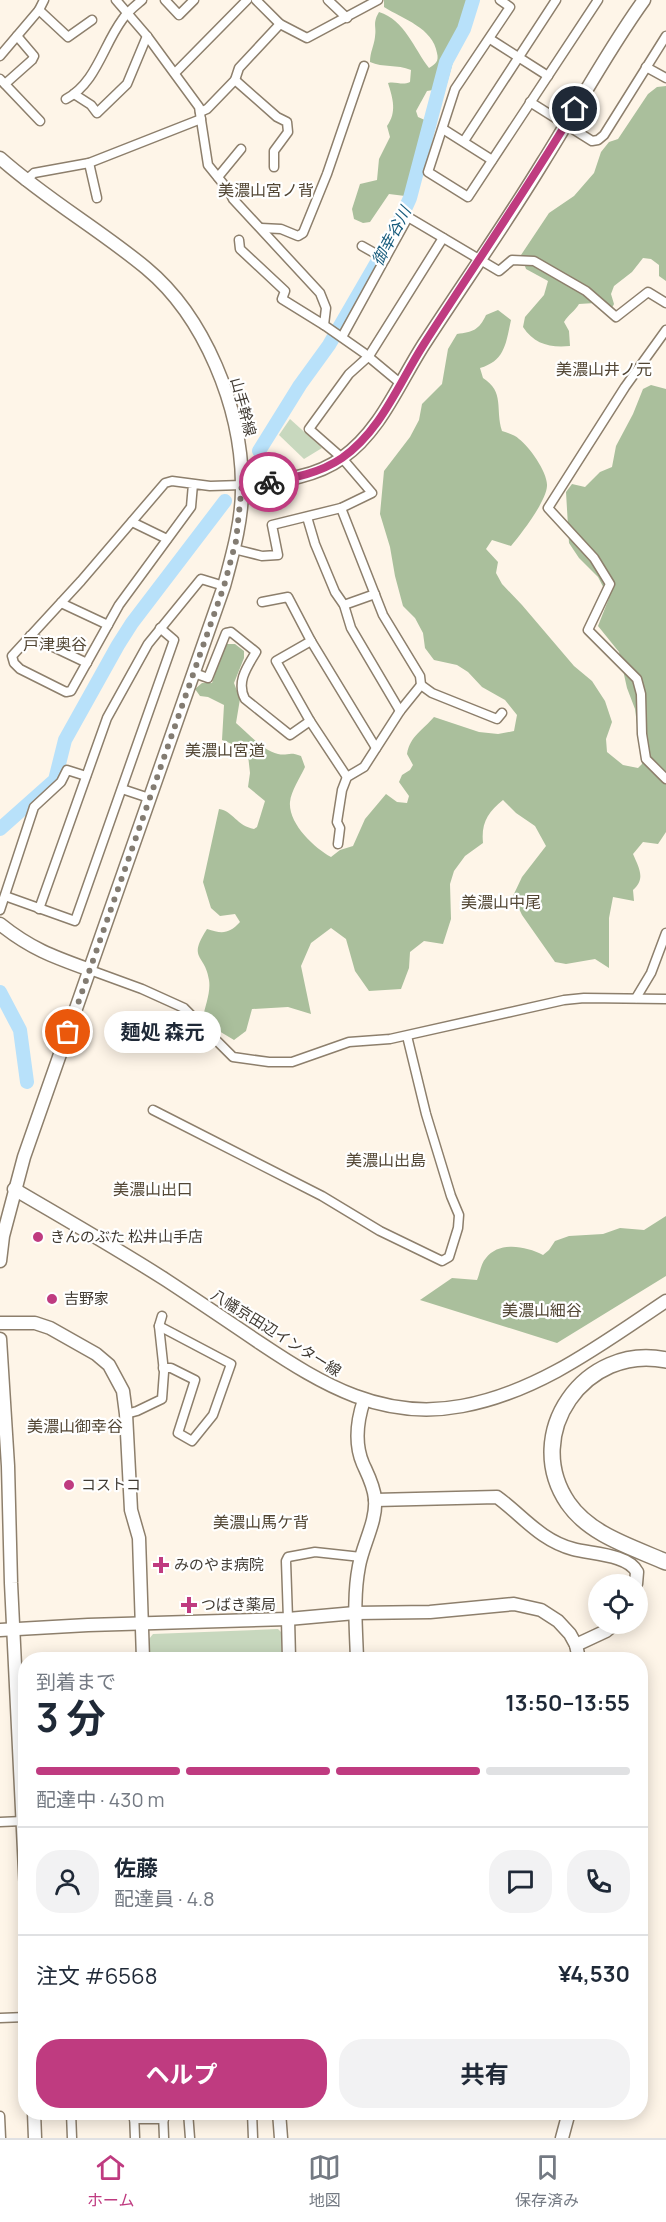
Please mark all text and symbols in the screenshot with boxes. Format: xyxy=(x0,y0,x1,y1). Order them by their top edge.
pin xyxy=(549,83,600,134)
icon: home xyxy=(558,92,591,125)
district label: 美濃山宮ノ背 xyxy=(218,179,314,201)
water label: 御幸谷川 xyxy=(366,201,417,269)
district label: 美濃山井ノ元 xyxy=(556,358,652,380)
street label: 山手幹線 xyxy=(226,375,261,439)
courier xyxy=(239,452,299,512)
icon: bike xyxy=(253,466,286,499)
district label: 戸津奥谷 xyxy=(23,633,87,655)
district label: 美濃山宮道 xyxy=(185,739,265,761)
district label: 美濃山中尾 xyxy=(461,891,541,913)
pin xyxy=(42,1006,93,1057)
callout: 麺処 森元 xyxy=(104,1011,221,1053)
icon: bag xyxy=(51,1015,84,1048)
text: 麺処 森元 xyxy=(121,1018,205,1045)
district label: 美濃山出島 xyxy=(346,1149,426,1171)
district label: 美濃山出口 xyxy=(113,1178,193,1200)
place label: きんのぶた 松井山手店 xyxy=(50,1226,203,1247)
marker: きんのぶた 松井山手店 xyxy=(31,1230,45,1244)
street label: 八幡京田辺インター線 xyxy=(207,1284,345,1381)
place label: 吉野家 xyxy=(64,1288,109,1309)
marker: 吉野家 xyxy=(45,1292,59,1306)
district label: 美濃山細谷 xyxy=(502,1299,582,1321)
district label: 美濃山御幸谷 xyxy=(27,1415,123,1437)
place label: コストコ xyxy=(81,1474,141,1495)
marker: コストコ xyxy=(62,1478,76,1492)
district label: 美濃山馬ケ背 xyxy=(213,1511,309,1533)
place label: みのやま病院 xyxy=(174,1554,264,1575)
marker: みのやま病院 xyxy=(152,1556,170,1574)
map controls xyxy=(588,1574,648,1634)
button: locate xyxy=(588,1574,648,1634)
place label: つばき薬局 xyxy=(201,1594,276,1615)
marker: つばき薬局 xyxy=(182,1598,196,1612)
text: 到着まで xyxy=(36,1668,116,1695)
text: 13:50–13:55 xyxy=(505,1688,630,1718)
text: 3 分 xyxy=(36,1690,105,1744)
text: 配達中 · 430 m xyxy=(36,1786,165,1813)
button: person xyxy=(36,1850,99,1913)
button: chat xyxy=(489,1850,552,1913)
button: phone xyxy=(567,1850,630,1913)
text: 佐藤 xyxy=(114,1853,158,1883)
text: 配達員 · 4.8 xyxy=(114,1885,215,1912)
text: ¥4,530 xyxy=(558,1959,630,1989)
text: 注文 #6568 xyxy=(36,1961,157,1991)
button: ヘルプ xyxy=(36,2039,327,2108)
button: 共有 xyxy=(339,2039,630,2108)
tab: ホーム xyxy=(87,2151,134,2211)
tab: 地図 xyxy=(308,2151,341,2211)
tab: 保存済み xyxy=(515,2151,579,2211)

